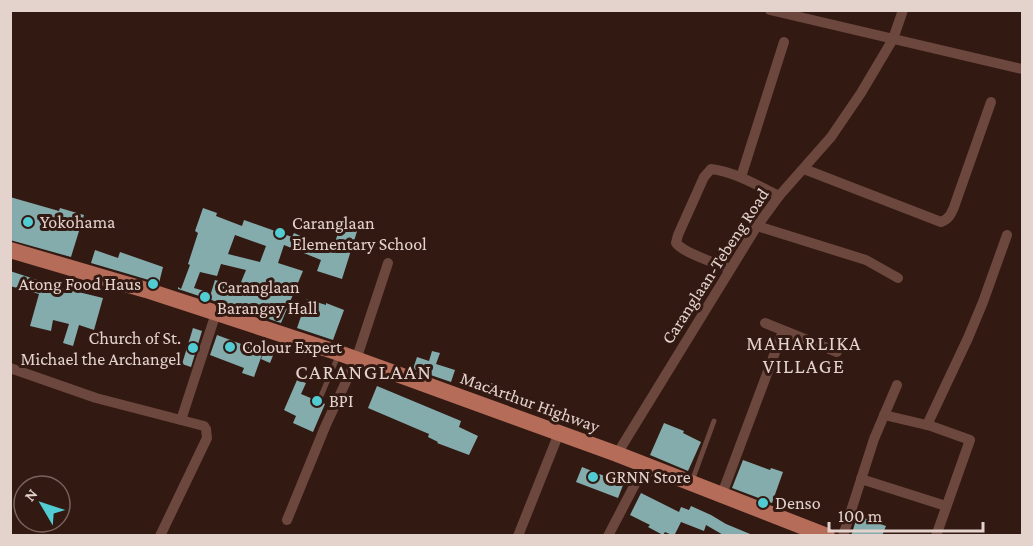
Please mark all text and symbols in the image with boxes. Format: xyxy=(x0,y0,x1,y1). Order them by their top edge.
street label: Caranglaan-Tebeng Road xyxy=(657,184,773,347)
place label: Yokohama xyxy=(40,212,115,232)
place label: Caranglaan Elementary School xyxy=(292,213,427,254)
marker: Yokohama xyxy=(21,215,35,229)
marker: Caranglaan Elementary School xyxy=(273,226,287,240)
place label: Atong Food Haus xyxy=(18,274,141,294)
marker: Atong Food Haus xyxy=(146,277,160,291)
place label: Caranglaan Barangay Hall xyxy=(217,277,318,318)
marker: Caranglaan Barangay Hall xyxy=(198,290,212,304)
place label: Church of St. Michael the Archangel xyxy=(20,328,181,369)
district label: MAHARLIKA VILLAGE xyxy=(746,332,862,377)
place label: Colour Expert xyxy=(242,337,343,357)
marker: Colour Expert xyxy=(223,340,237,354)
marker: Church of St. Michael the Archangel xyxy=(186,341,200,355)
district label: CARANGLAAN xyxy=(295,360,433,384)
street label: MacArthur Highway xyxy=(458,367,603,437)
place label: BPI xyxy=(329,391,353,411)
marker: BPI xyxy=(310,394,324,408)
place label: GRNN Store xyxy=(605,467,691,487)
marker: GRNN Store xyxy=(586,470,600,484)
north arrow xyxy=(12,474,72,534)
text: N xyxy=(21,485,41,504)
place label: Denso xyxy=(775,493,821,513)
scale bar xyxy=(829,495,984,533)
marker: Denso xyxy=(756,496,770,510)
text: 100 m xyxy=(838,506,883,526)

